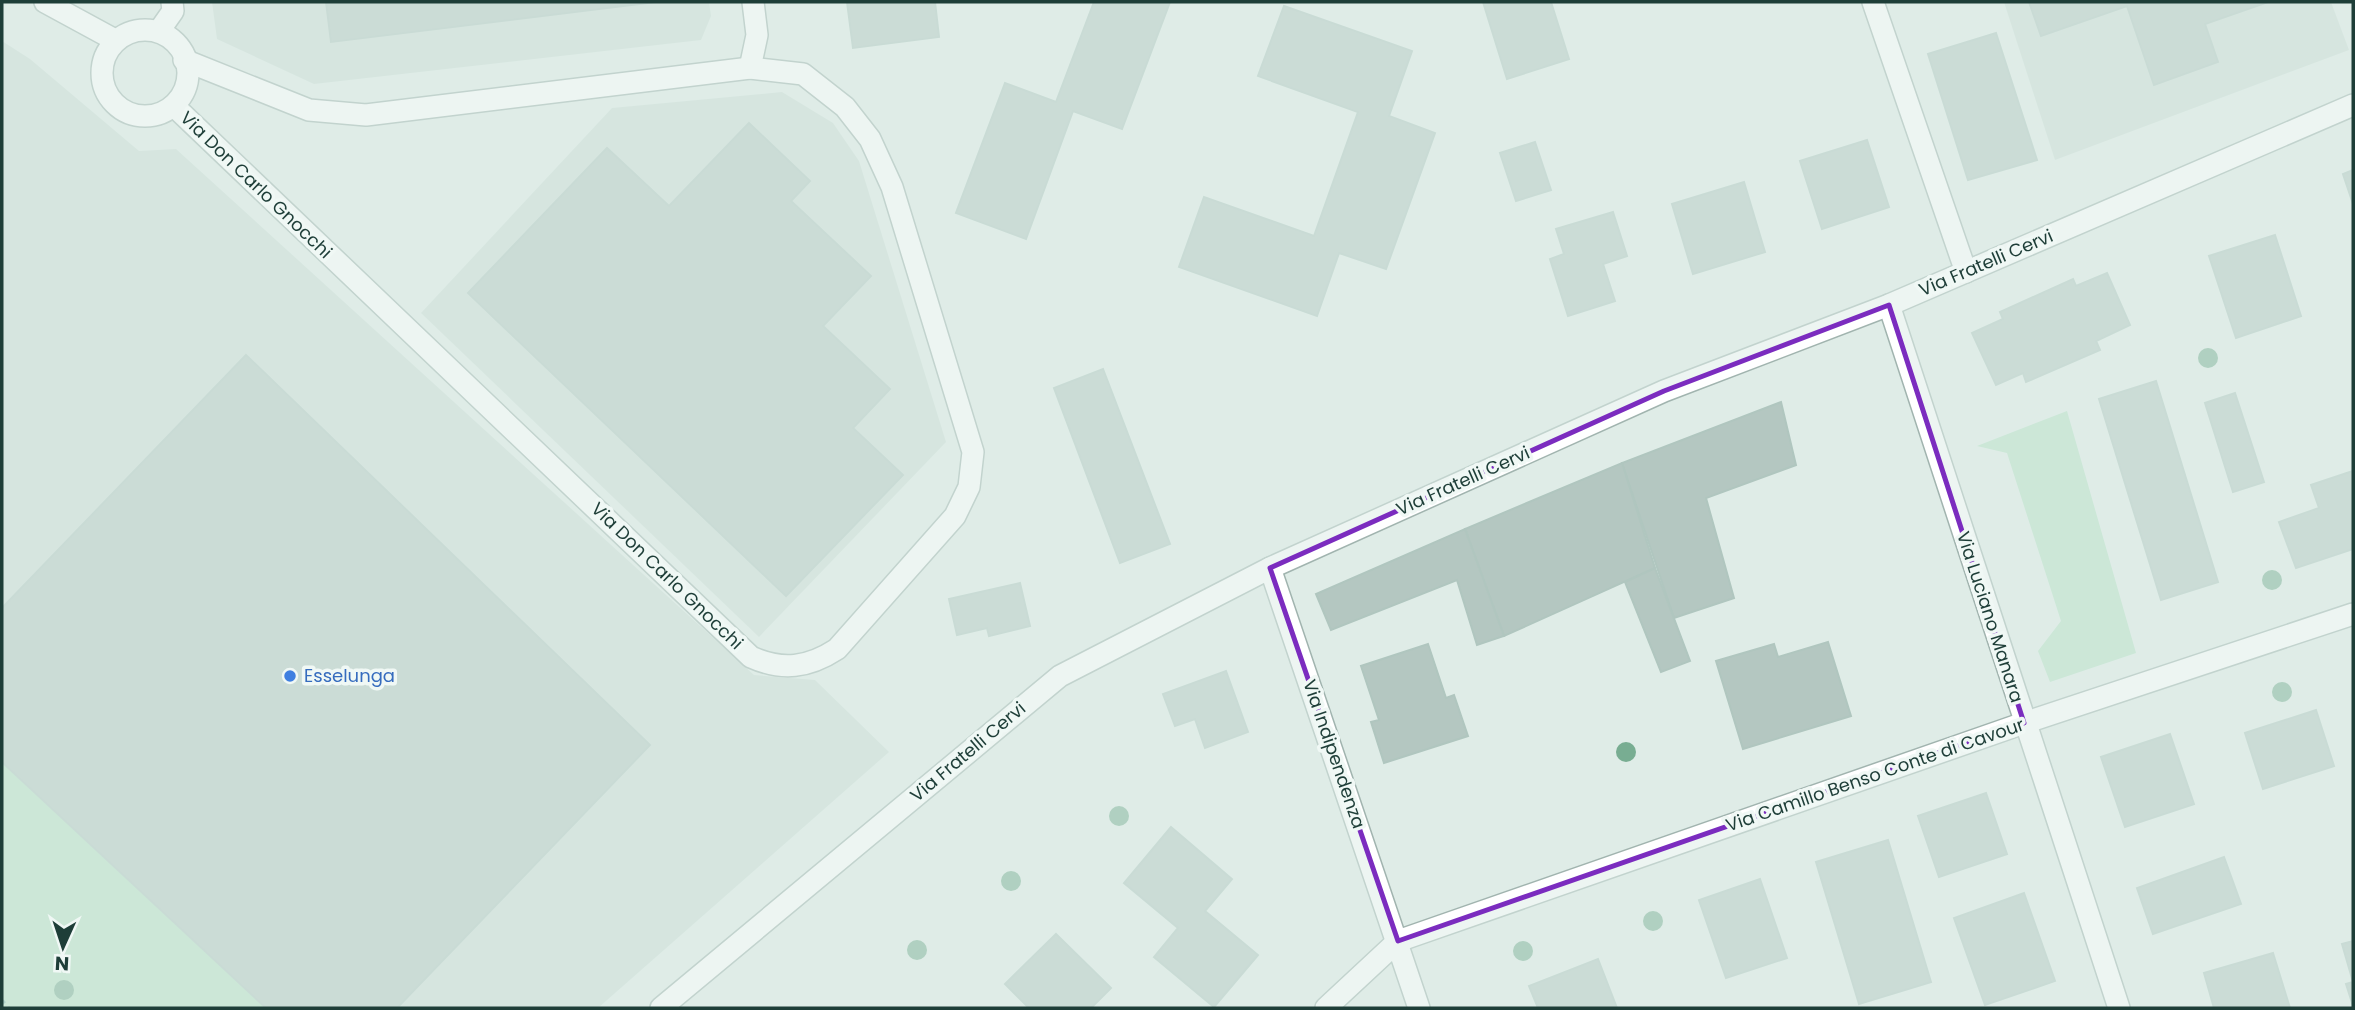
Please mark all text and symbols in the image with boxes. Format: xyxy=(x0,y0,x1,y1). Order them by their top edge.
street label: Via Don Carlo Gnocchi xyxy=(175,105,338,264)
street label: Via Fratelli Cervi xyxy=(1915,223,2057,302)
street label: Via Fratelli Cervi xyxy=(1392,440,1533,521)
street label: Via Don Carlo Gnocchi xyxy=(586,496,749,655)
street label: Via Luciano Manara xyxy=(1951,528,2030,706)
place label: Esselunga xyxy=(304,663,395,688)
marker: Esselunga xyxy=(282,668,298,684)
street label: Via Indipendenza xyxy=(1297,676,1372,832)
street label: Via Fratelli Cervi xyxy=(905,696,1031,807)
street label: Via Camillo Benso Conte di Cavour xyxy=(1722,712,2028,837)
north arrow xyxy=(28,912,98,982)
text: N xyxy=(54,950,70,977)

